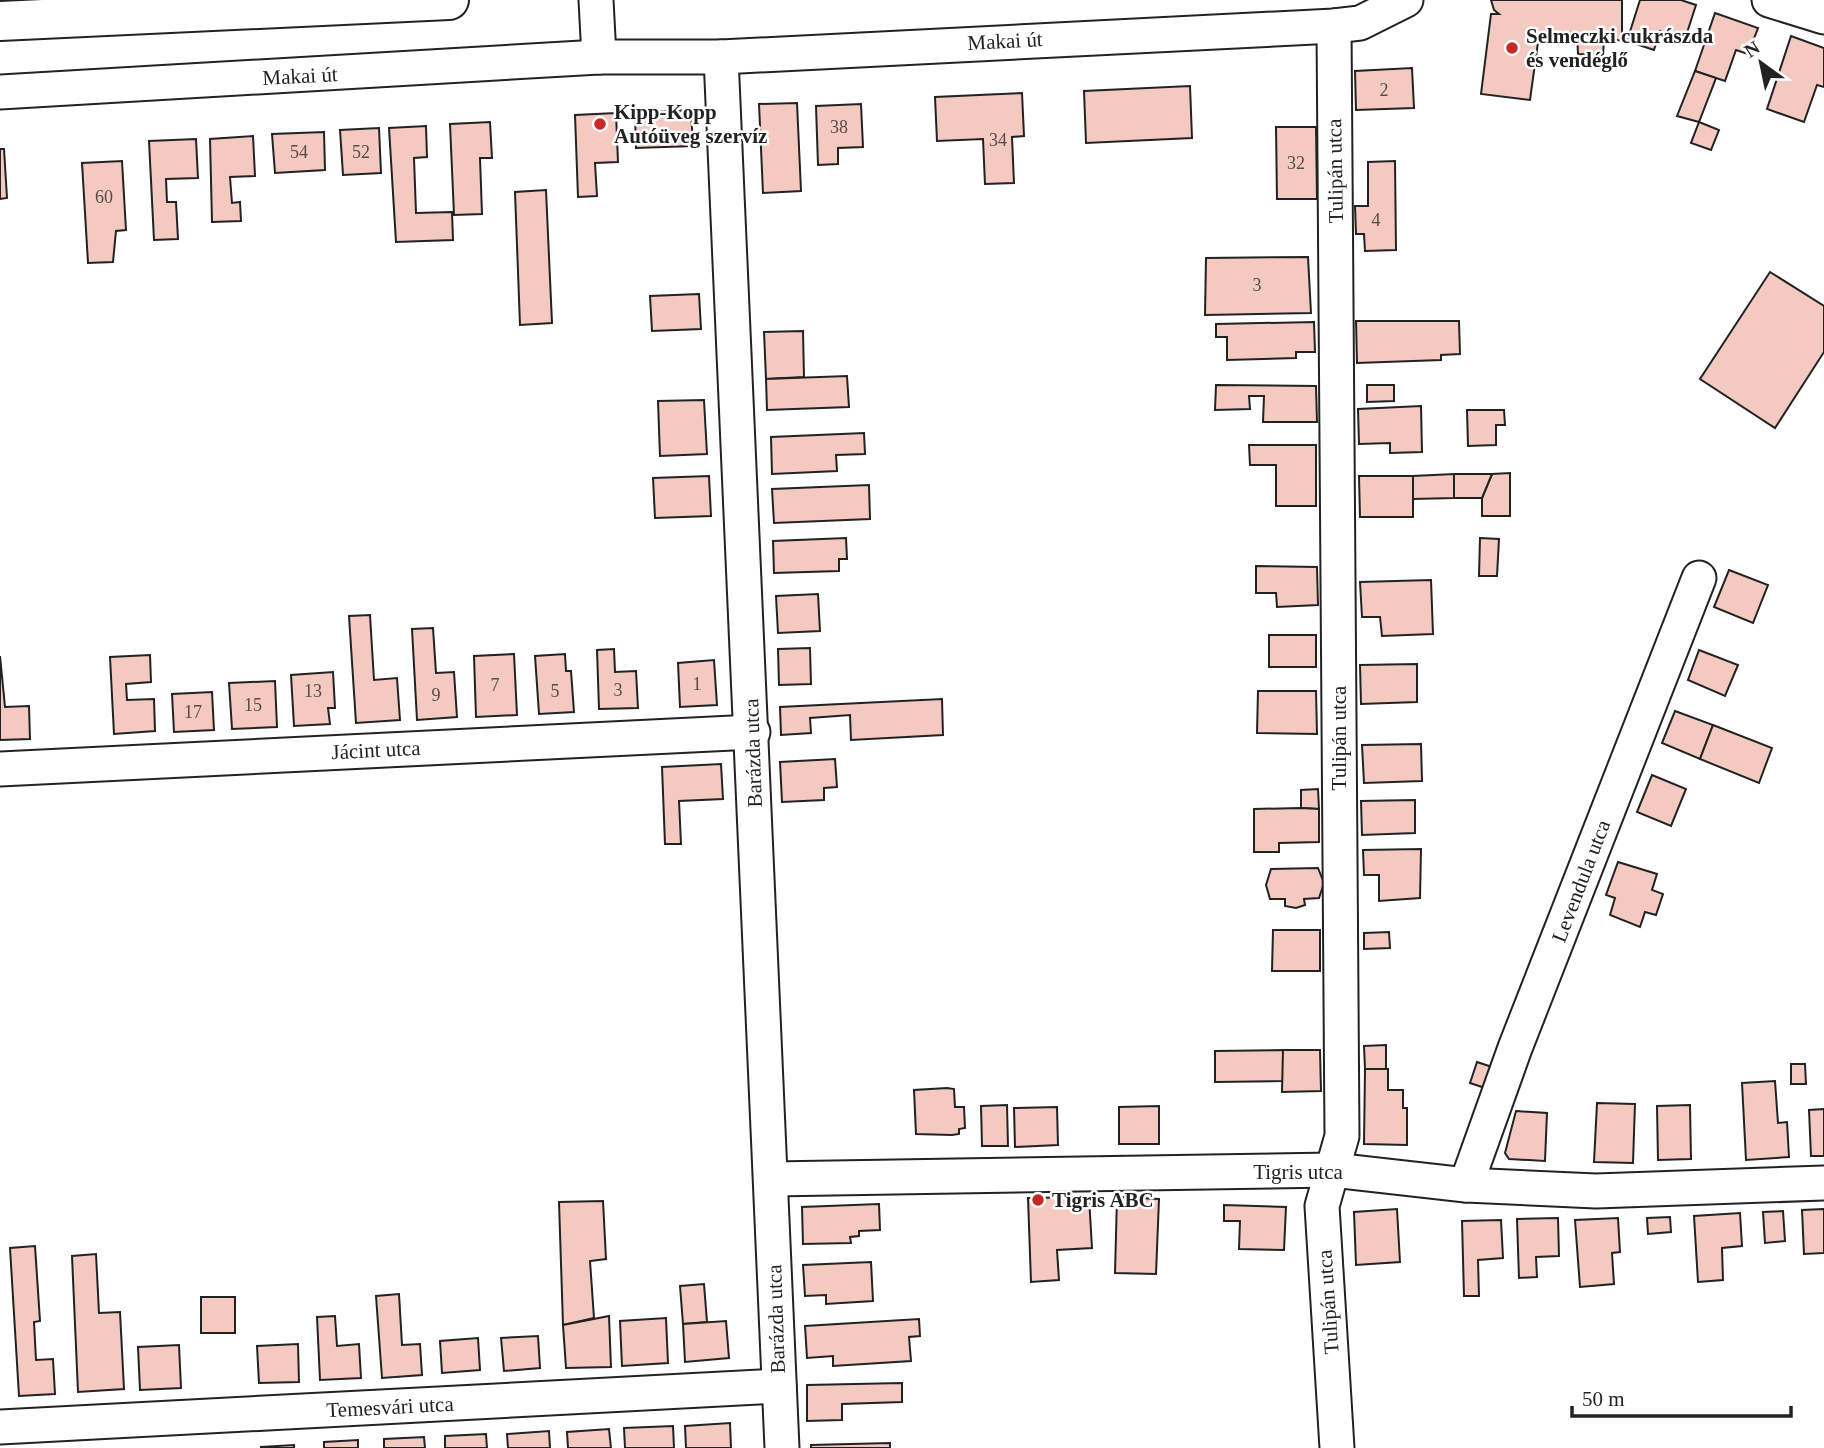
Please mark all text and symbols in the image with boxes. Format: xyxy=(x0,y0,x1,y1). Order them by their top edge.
place label: Selmeczki cukrászda és vendéglő xyxy=(1526,24,1714,72)
street label: Makai út xyxy=(967,27,1043,55)
north arrow xyxy=(1726,28,1796,98)
text: N xyxy=(1741,36,1764,62)
marker: Selmeczki cukrászda és vendéglő xyxy=(1504,40,1520,56)
street label: Makai út xyxy=(262,62,338,90)
house number: 2 xyxy=(1380,80,1389,100)
place label: Kipp-Kopp Autóüveg szervíz xyxy=(614,100,767,148)
marker: Kipp-Kopp Autóüveg szervíz xyxy=(592,116,608,132)
house number: 38 xyxy=(830,117,848,137)
street label: Tulipán utca xyxy=(1322,118,1348,224)
house number: 34 xyxy=(989,130,1007,150)
house number: 54 xyxy=(290,142,308,162)
house number: 52 xyxy=(352,142,370,162)
house number: 32 xyxy=(1287,153,1305,173)
house number: 60 xyxy=(95,187,113,207)
house number: 4 xyxy=(1372,210,1381,230)
house number: 3 xyxy=(1253,275,1262,295)
house number: 1 xyxy=(693,674,702,694)
house number: 7 xyxy=(491,675,500,695)
house number: 3 xyxy=(614,680,623,700)
house number: 13 xyxy=(304,681,322,701)
house number: 5 xyxy=(551,681,560,701)
house number: 9 xyxy=(432,685,441,705)
street label: Tulipán utca xyxy=(1327,685,1351,790)
house number: 15 xyxy=(244,695,262,715)
street label: Barázda utca xyxy=(739,697,767,808)
house number: 17 xyxy=(184,702,202,722)
street label: Jácint utca xyxy=(331,736,422,764)
street label: Levendula utca xyxy=(1547,816,1616,945)
street label: Tigris utca xyxy=(1253,1160,1344,1184)
place label: Tigris ABC xyxy=(1052,1188,1154,1212)
marker: Tigris ABC xyxy=(1030,1192,1046,1208)
street label: Tulipán utca xyxy=(1312,1248,1344,1355)
street label: Barázda utca xyxy=(762,1263,790,1374)
scale bar xyxy=(1572,1374,1791,1418)
text: 50 m xyxy=(1582,1387,1625,1411)
street label: Temesvári utca xyxy=(326,1392,455,1422)

